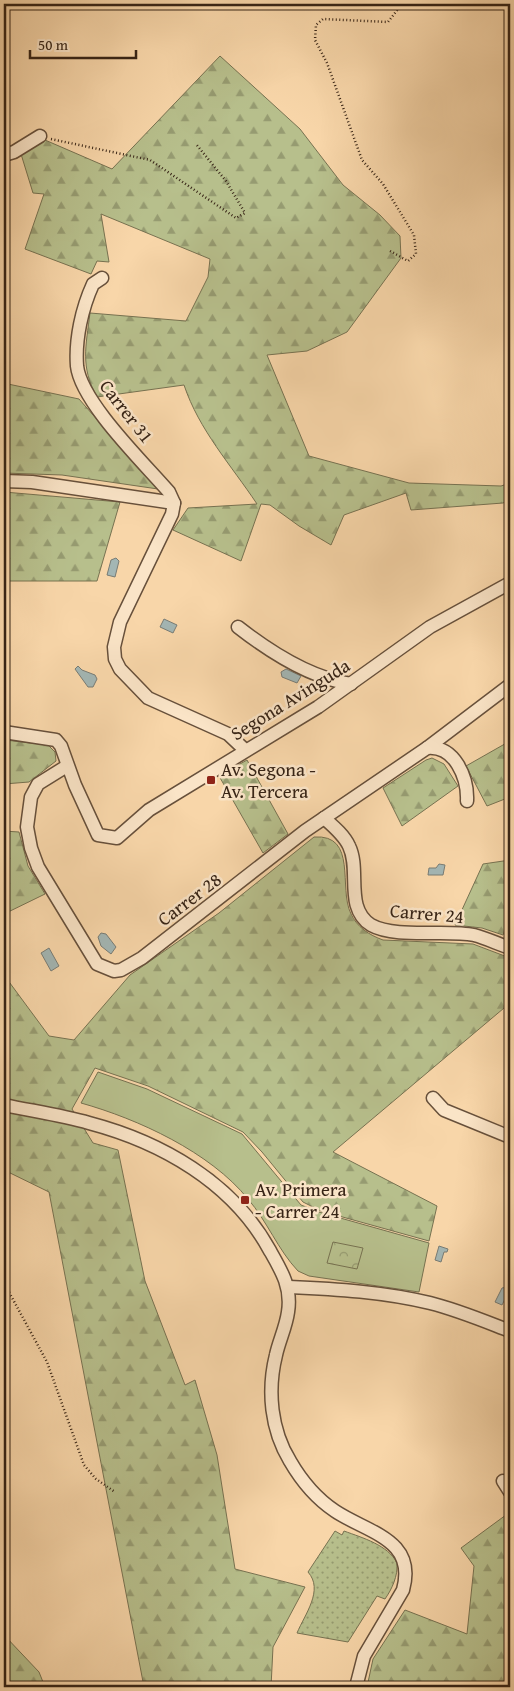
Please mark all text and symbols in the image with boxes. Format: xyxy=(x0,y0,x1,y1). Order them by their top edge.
scale bar xyxy=(30,28,136,60)
text: 50 m xyxy=(38,34,69,55)
street label: Carrer 31 xyxy=(93,373,161,449)
street label: Segona Avinguda xyxy=(225,651,355,747)
place label: Av. Segona - Av. Tercera xyxy=(221,755,316,805)
marker: Av. Segona - Av. Tercera xyxy=(205,774,217,786)
street label: Carrer 28 xyxy=(151,866,227,932)
street label: Carrer 24 xyxy=(389,896,465,930)
place label: Av. Primera - Carrer 24 xyxy=(255,1175,346,1225)
marker: Av. Primera - Carrer 24 xyxy=(239,1194,251,1206)

